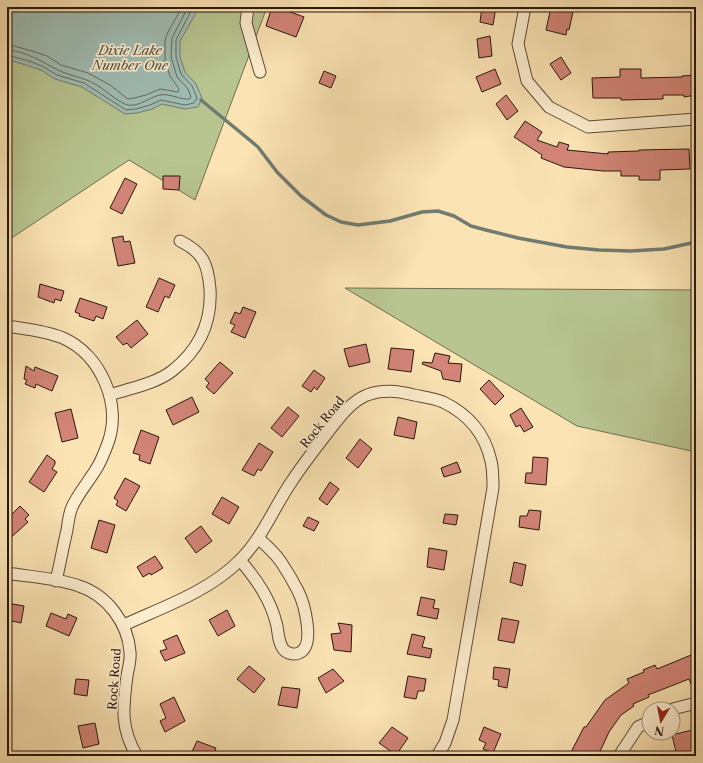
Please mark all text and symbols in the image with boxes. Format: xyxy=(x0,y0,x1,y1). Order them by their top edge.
water label: Dixie Lake Number One xyxy=(91,42,169,73)
street label: Rock Road xyxy=(297,393,348,451)
street label: Rock Road xyxy=(104,647,124,710)
north arrow xyxy=(641,701,681,741)
text: N xyxy=(653,723,665,739)

